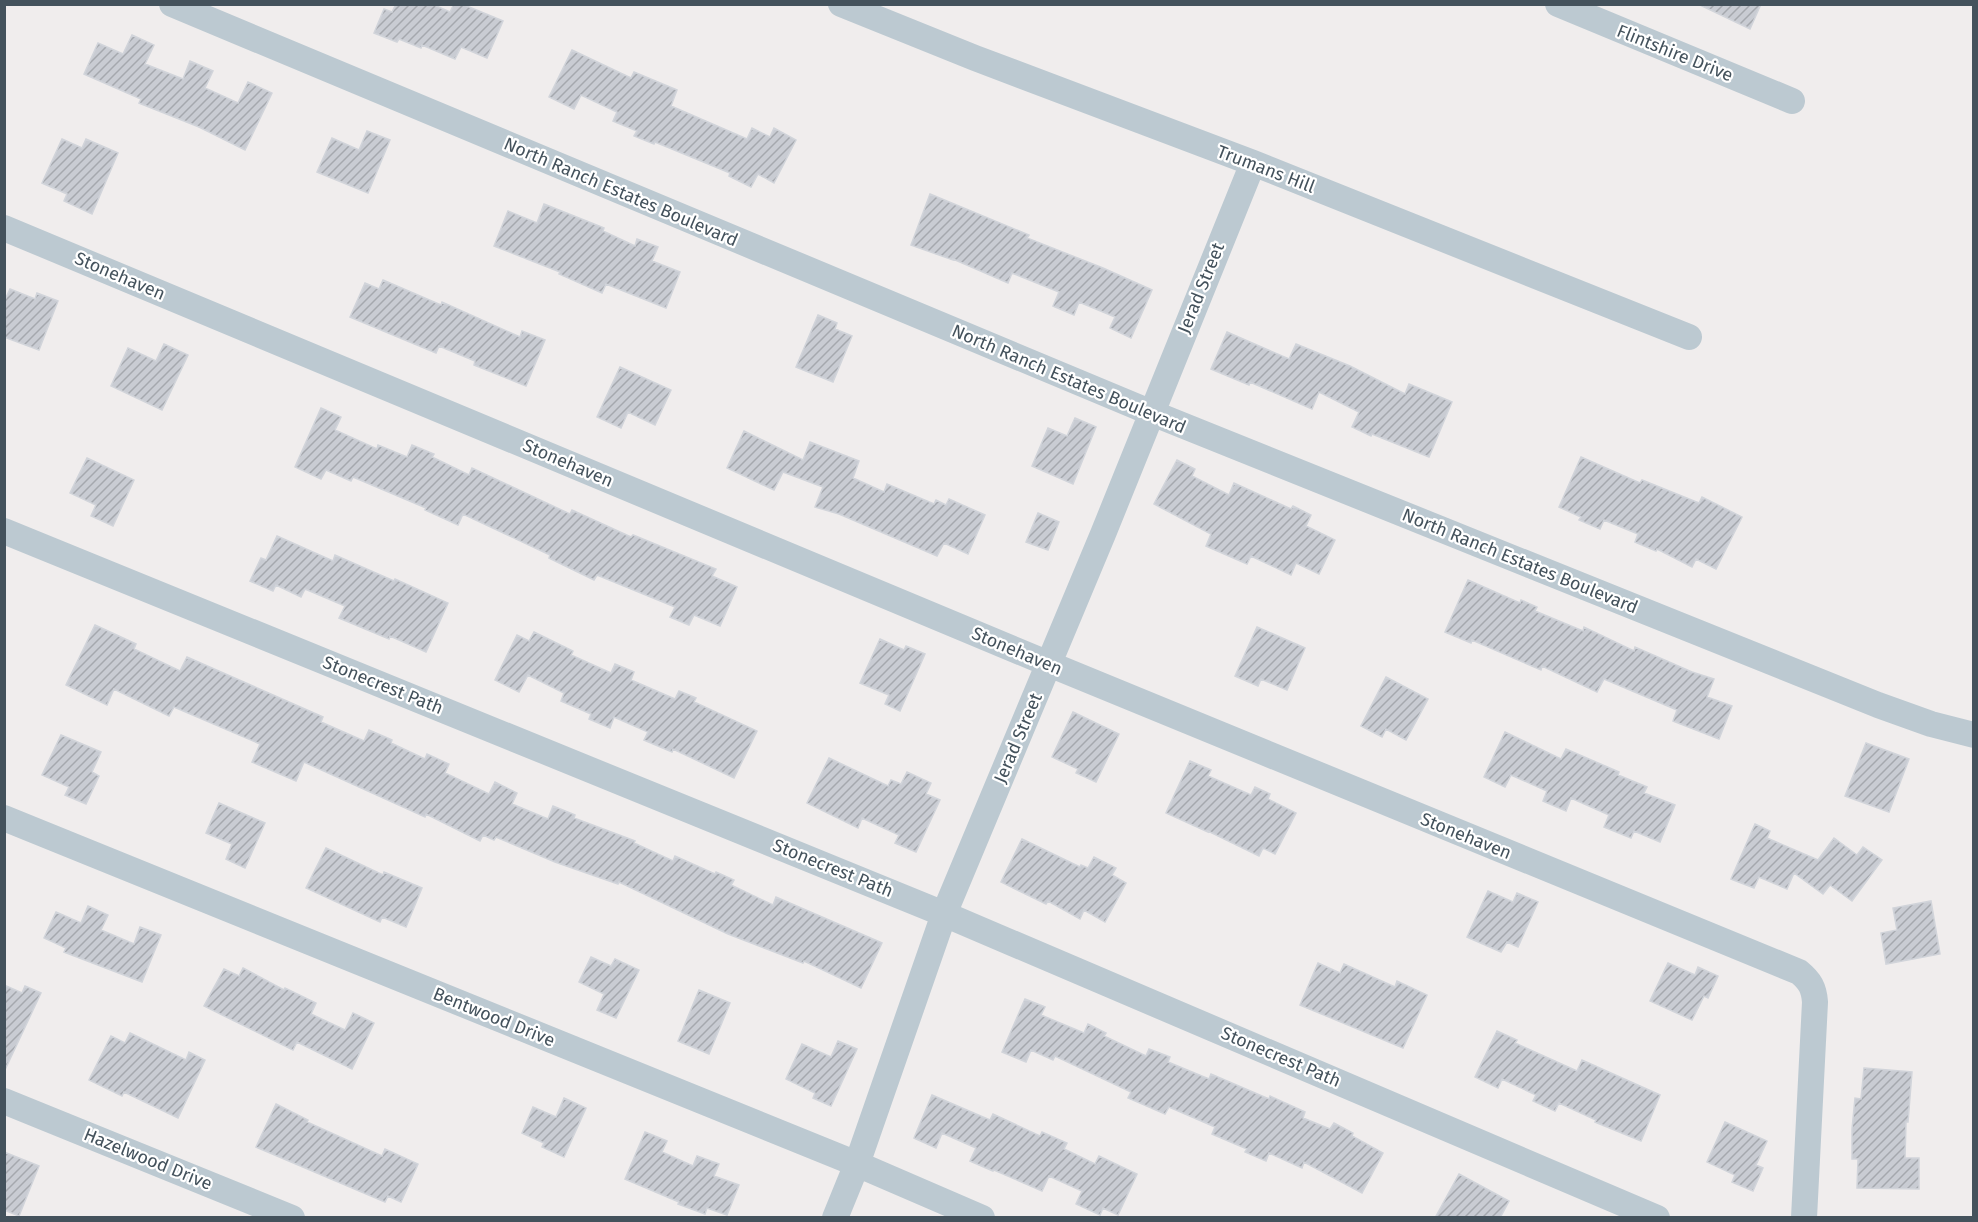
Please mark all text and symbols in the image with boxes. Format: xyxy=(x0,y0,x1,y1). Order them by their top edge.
street label: Flintshire Drive xyxy=(1614,20,1736,86)
street label: North Ranch Estates Boulevard xyxy=(501,133,741,251)
street label: Trumans Hill xyxy=(1214,140,1318,198)
street label: Jerad Street xyxy=(1173,239,1229,337)
street label: Stonehaven xyxy=(71,247,169,305)
street label: North Ranch Estates Boulevard xyxy=(949,320,1189,438)
street label: Stonehaven xyxy=(519,434,617,492)
street label: North Ranch Estates Boulevard xyxy=(1399,504,1641,618)
street label: Stonehaven xyxy=(968,622,1066,680)
street label: Stonecrest Path xyxy=(320,651,446,719)
street label: Jerad Street xyxy=(989,689,1047,786)
street label: Stonehaven xyxy=(1417,808,1515,864)
street label: Stonecrest Path xyxy=(770,834,896,902)
street label: Bentwood Drive xyxy=(430,983,558,1051)
street label: Stonecrest Path xyxy=(1218,1022,1344,1092)
street label: Hazelwood Drive xyxy=(81,1123,215,1195)

